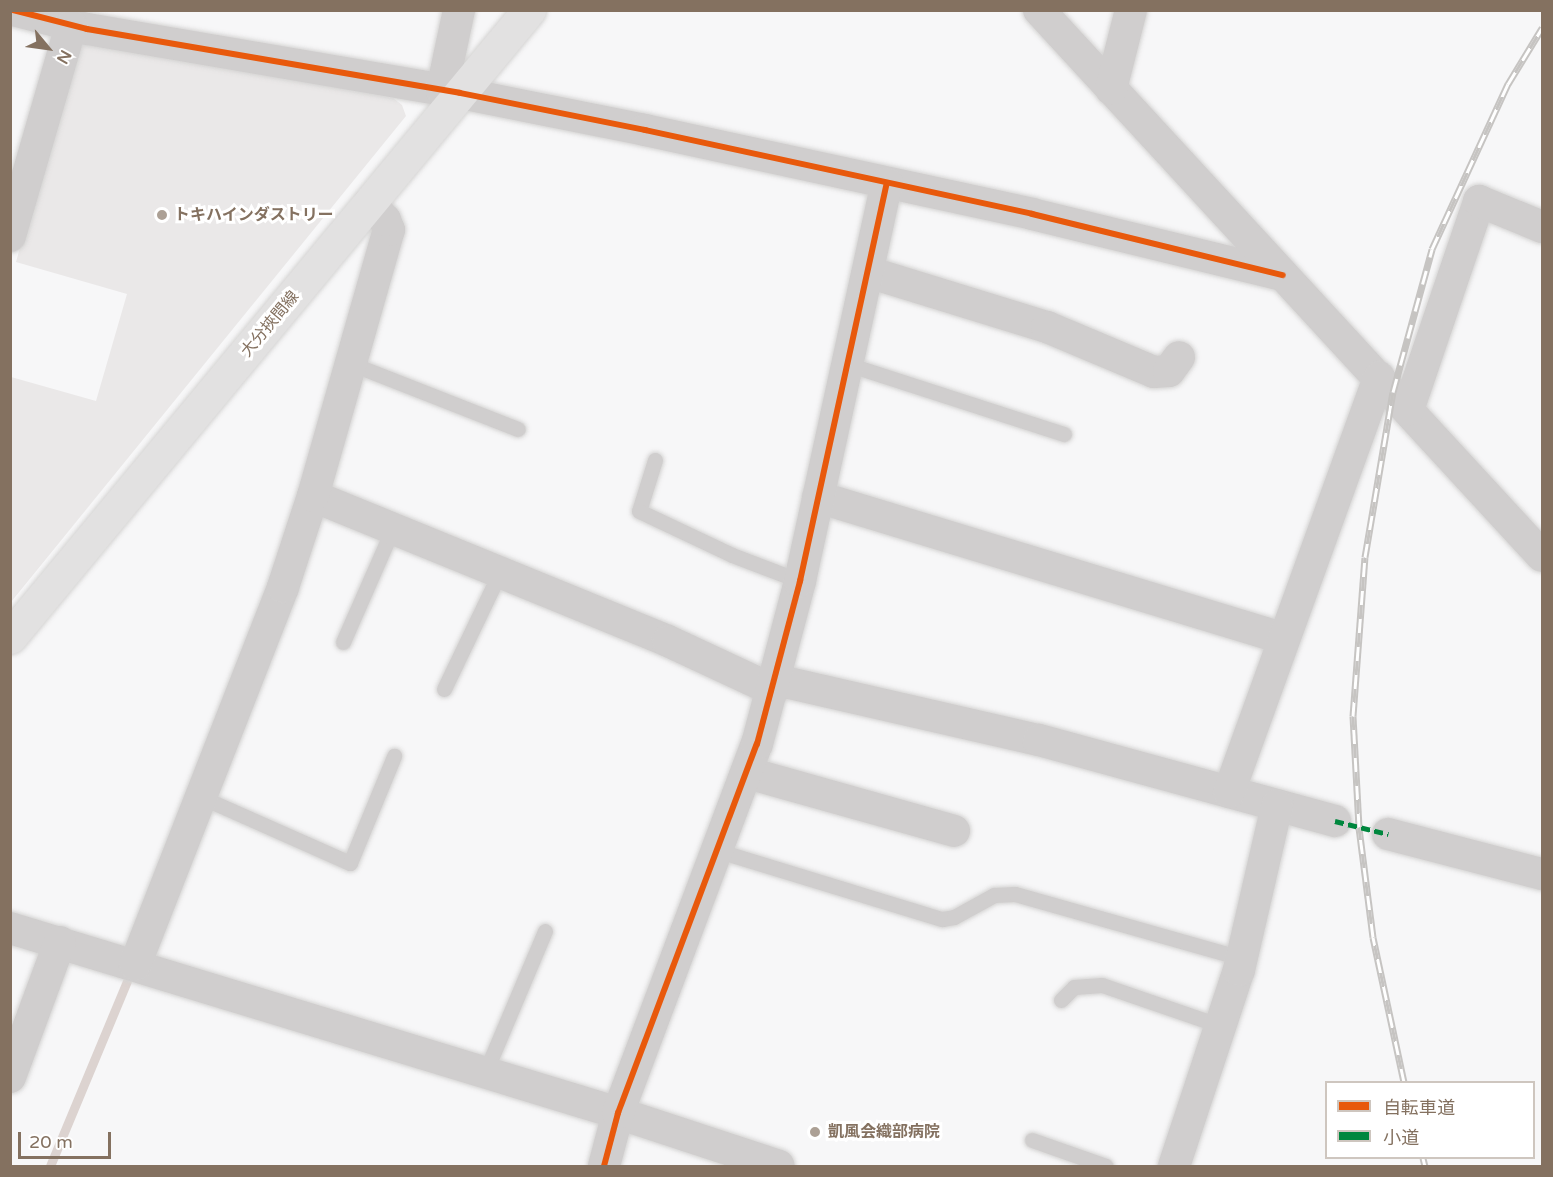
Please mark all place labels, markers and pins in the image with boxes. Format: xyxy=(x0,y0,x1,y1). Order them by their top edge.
place label: トキハインダストリー xyxy=(174,205,334,225)
marker: トキハインダストリー xyxy=(155,208,169,222)
place label: 凱風会織部病院 xyxy=(828,1122,940,1142)
marker: 凱風会織部病院 xyxy=(806,1123,824,1141)

